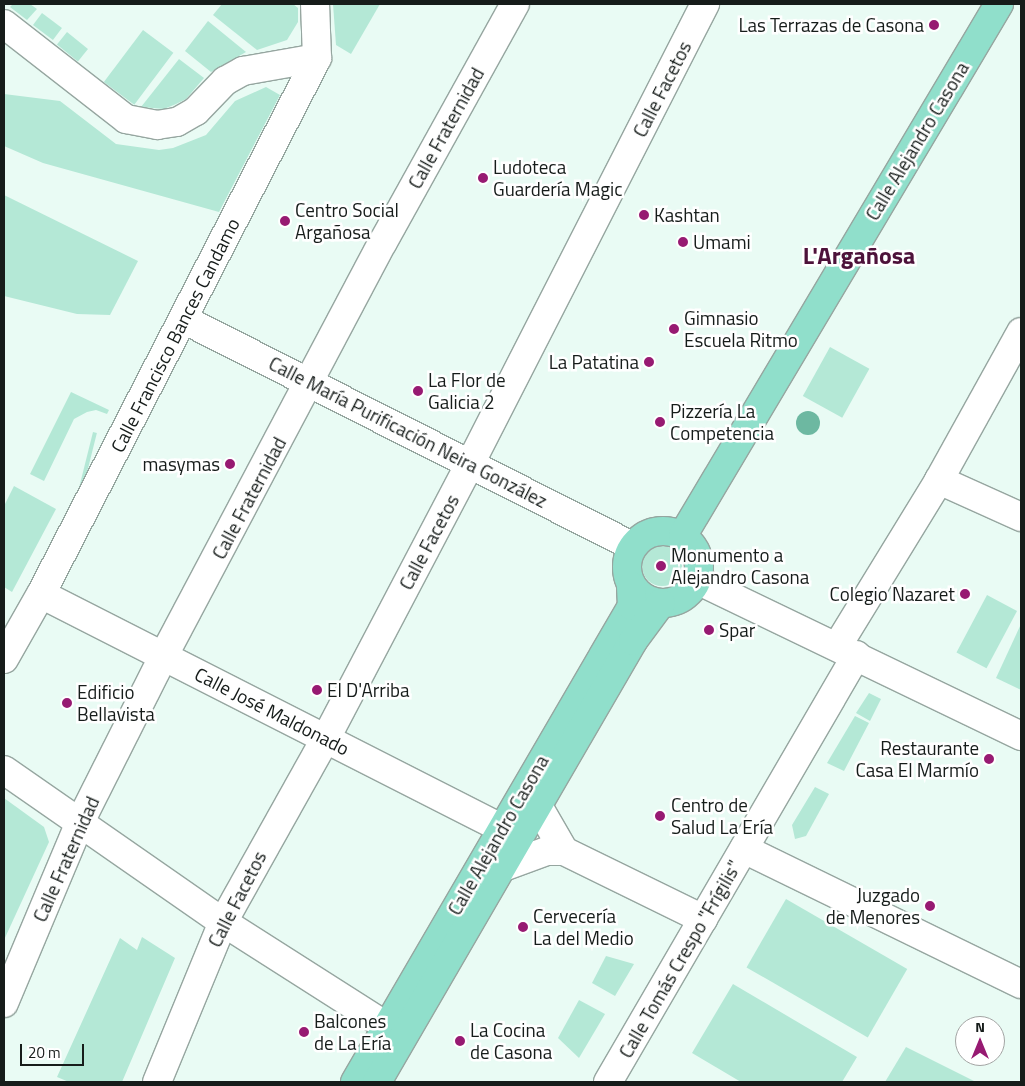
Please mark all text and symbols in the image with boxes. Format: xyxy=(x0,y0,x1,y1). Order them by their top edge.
place label: Las Terrazas de Casona xyxy=(738,14,924,36)
marker: Las Terrazas de Casona xyxy=(928,19,940,31)
street label: Calle Facetos xyxy=(628,37,696,141)
street label: Calle Alejandro Casona xyxy=(861,58,973,224)
street label: Calle Fraternidad xyxy=(403,63,489,193)
place label: Ludoteca Guardería Magic xyxy=(493,156,622,200)
marker: Ludoteca Guardería Magic xyxy=(477,172,489,184)
place label: Centro Social Argañosa xyxy=(295,199,399,243)
place label: Kashtan xyxy=(654,204,720,226)
marker: Kashtan xyxy=(638,209,650,221)
street label: Calle Francisco Bances Candamo xyxy=(106,214,244,456)
marker: Centro Social Argañosa xyxy=(279,215,291,227)
place label: Umami xyxy=(693,231,751,253)
marker: Umami xyxy=(677,236,689,248)
district label: L'Argañosa xyxy=(803,242,915,270)
place label: Gimnasio Escuela Ritmo xyxy=(684,307,798,351)
marker: Gimnasio Escuela Ritmo xyxy=(668,323,680,335)
place label: La Patatina xyxy=(549,351,639,373)
street label: Calle María Purificación Neira González xyxy=(265,352,551,512)
marker: La Patatina xyxy=(643,356,655,368)
place label: La Flor de Galicia 2 xyxy=(428,369,506,413)
marker: La Flor de Galicia 2 xyxy=(412,385,424,397)
place label: Pizzería La Competencia xyxy=(670,400,774,444)
marker: Pizzería La Competencia xyxy=(654,416,666,428)
street label: Calle Fraternidad xyxy=(207,433,291,563)
place label: masymas xyxy=(142,453,220,475)
marker: masymas xyxy=(224,458,236,470)
street label: Calle Facetos xyxy=(394,490,464,594)
place label: Monumento a Alejandro Casona xyxy=(671,544,809,588)
marker: Monumento a Alejandro Casona xyxy=(655,560,667,572)
place label: Colegio Nazaret xyxy=(830,583,955,605)
marker: Colegio Nazaret xyxy=(959,588,971,600)
place label: Spar xyxy=(719,619,755,641)
marker: Spar xyxy=(703,624,715,636)
street label: Calle José Maldonado xyxy=(191,662,353,760)
place label: El D'Arriba xyxy=(327,679,410,701)
place label: Edificio Bellavista xyxy=(77,681,155,725)
marker: El D'Arriba xyxy=(311,684,323,696)
marker: Edificio Bellavista xyxy=(61,697,73,709)
place label: Restaurante Casa El Marmío xyxy=(855,737,979,781)
street label: Calle Alejandro Casona xyxy=(443,751,553,919)
marker: Restaurante Casa El Marmío xyxy=(983,753,995,765)
street label: Calle Fraternidad xyxy=(28,793,104,925)
place label: Centro de Salud La Ería xyxy=(671,794,773,838)
marker: Centro de Salud La Ería xyxy=(653,809,667,823)
street label: Calle Facetos xyxy=(203,847,271,951)
street label: Calle Tomás Crespo "Frígilis" xyxy=(614,856,746,1062)
place label: Juzgado de Menores xyxy=(826,884,920,928)
marker: Juzgado de Menores xyxy=(924,900,936,912)
place label: Cervecería La del Medio xyxy=(533,905,634,949)
marker: Cervecería La del Medio xyxy=(517,921,529,933)
place label: Balcones de La Ería xyxy=(314,1010,391,1054)
north arrow xyxy=(955,1016,1005,1066)
text: N xyxy=(975,1016,985,1037)
place label: La Cocina de Casona xyxy=(470,1019,552,1063)
marker: Balcones de La Ería xyxy=(298,1026,310,1038)
scale bar xyxy=(22,1034,86,1066)
marker: La Cocina de Casona xyxy=(454,1035,466,1047)
text: 20 m xyxy=(28,1041,61,1064)

